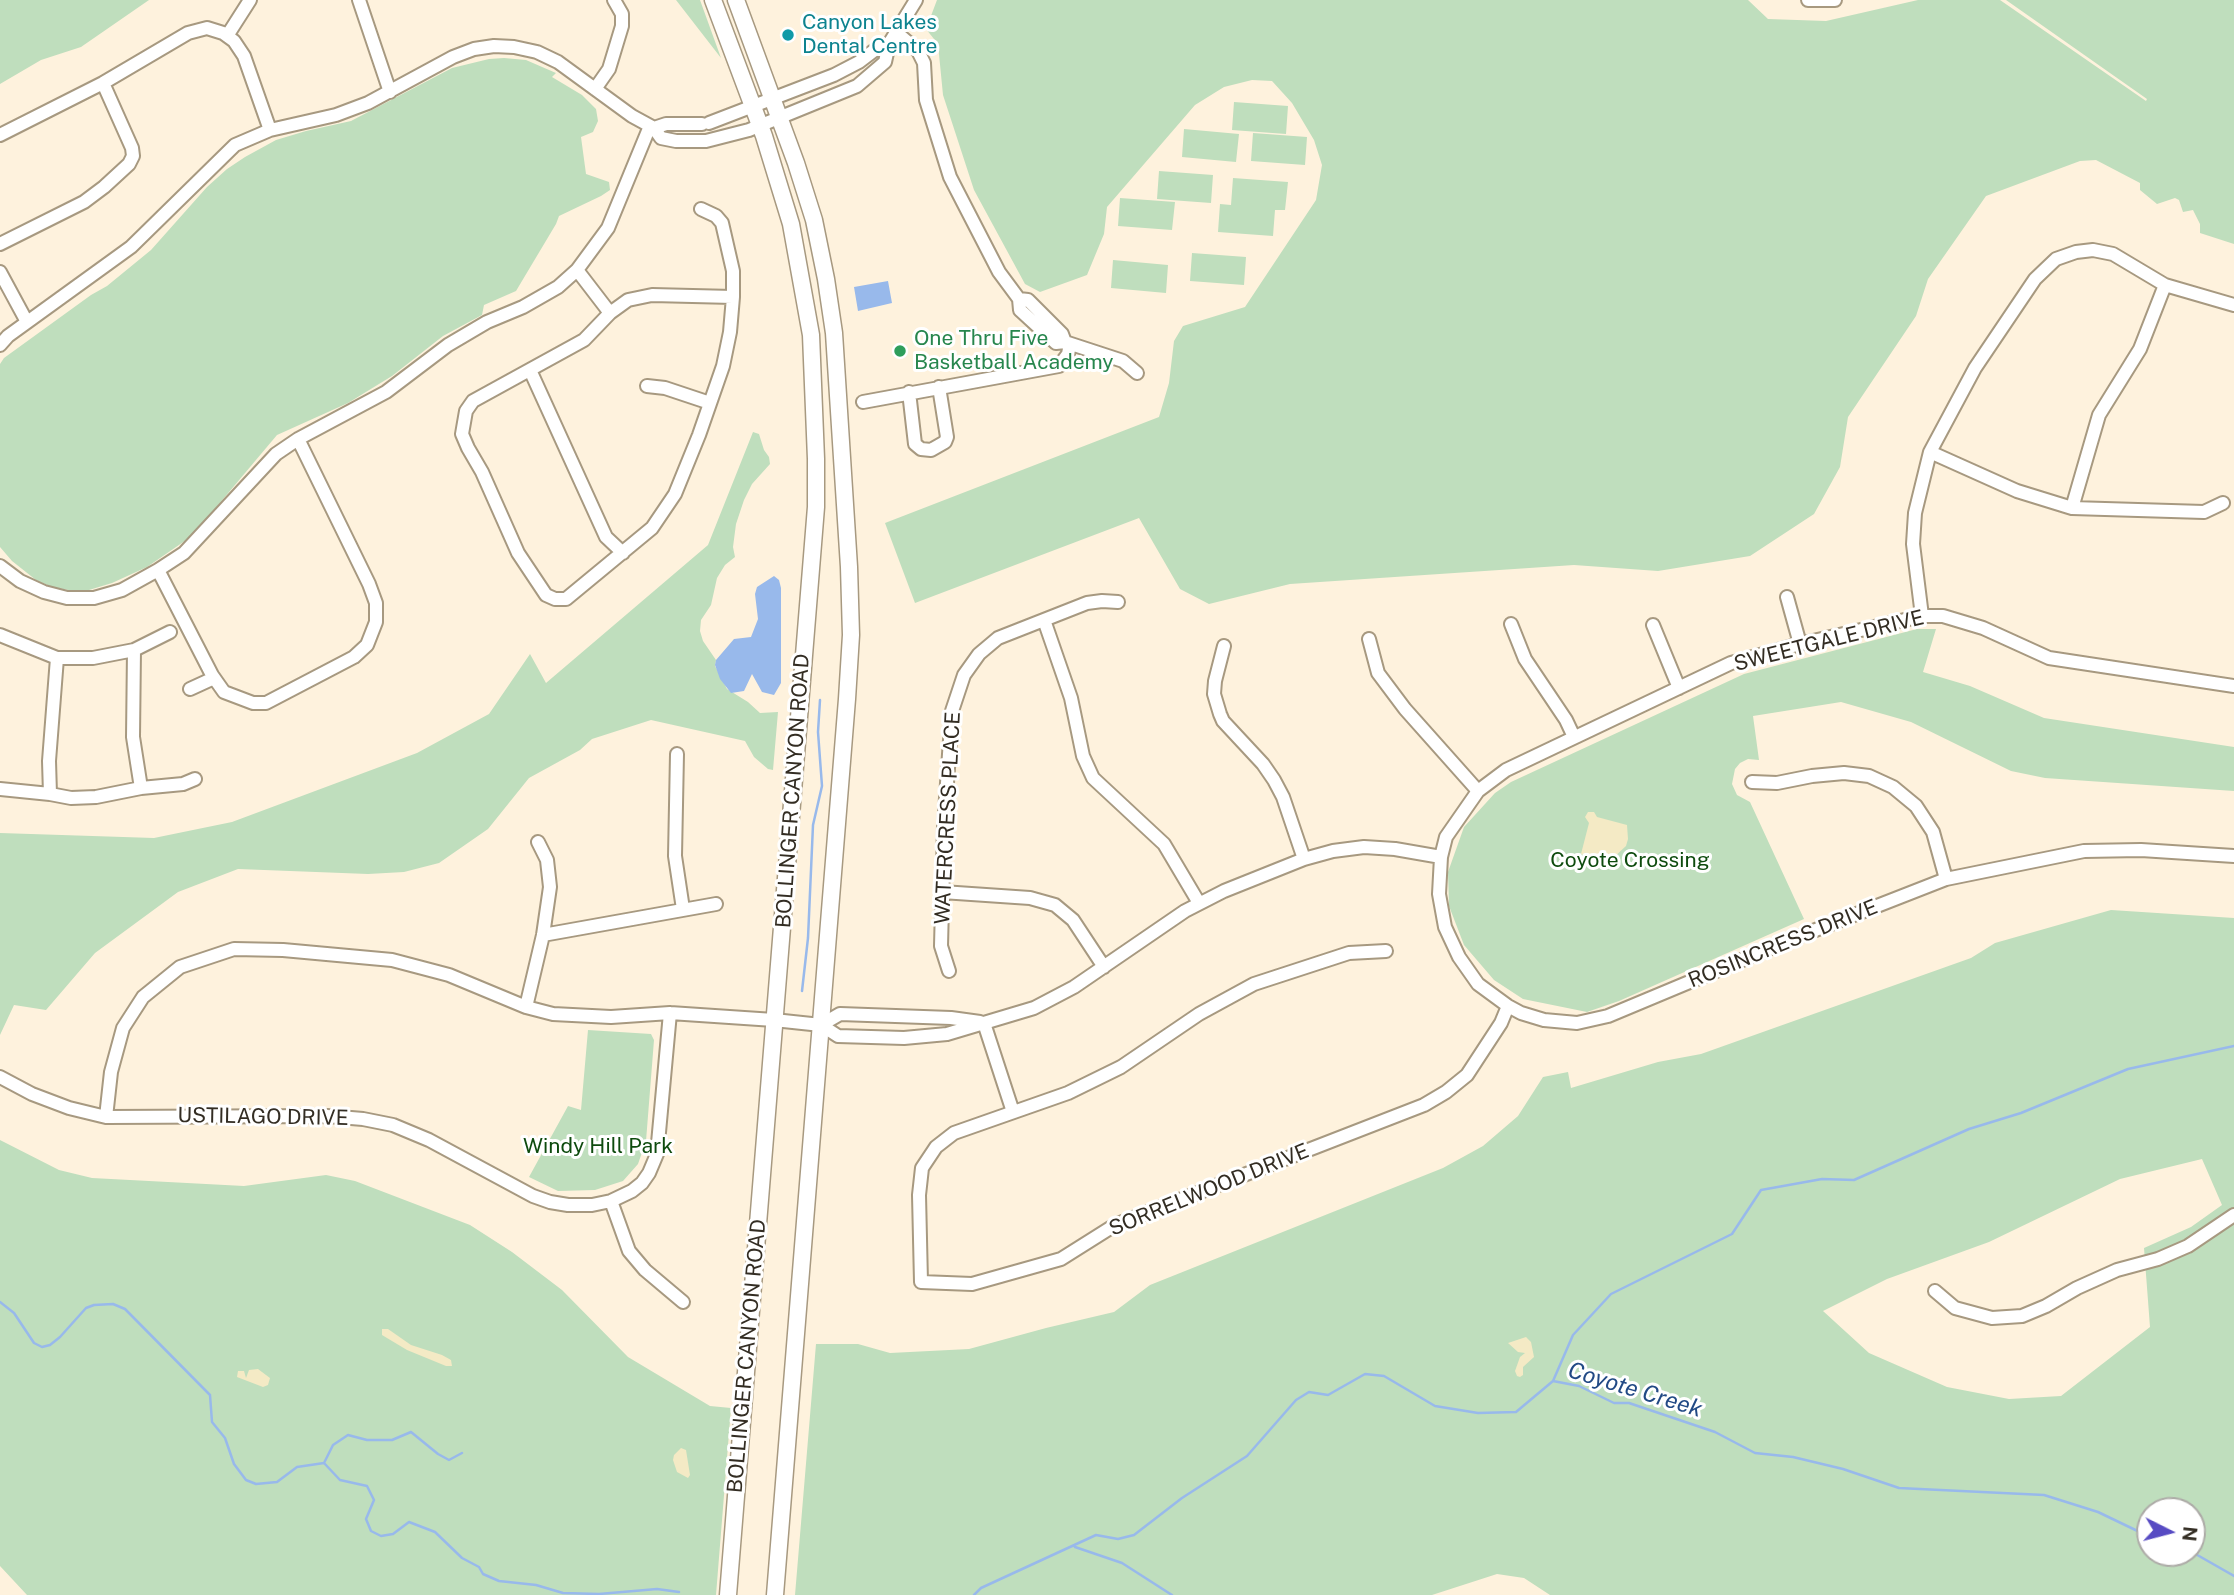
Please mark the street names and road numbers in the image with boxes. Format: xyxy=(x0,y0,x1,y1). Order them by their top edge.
street label: SWEETGALE DRIVE xyxy=(1731,605,1927,677)
street label: BOLLINGER CANYON ROAD xyxy=(771,653,815,929)
street label: WATERCRESS PLACE xyxy=(930,711,966,925)
street label: ROSINCRESS DRIVE xyxy=(1685,894,1881,994)
street label: USTILAGO DRIVE xyxy=(177,1103,349,1131)
street label: SORRELWOOD DRIVE xyxy=(1105,1138,1313,1242)
street label: BOLLINGER CANYON ROAD xyxy=(722,1218,772,1494)

